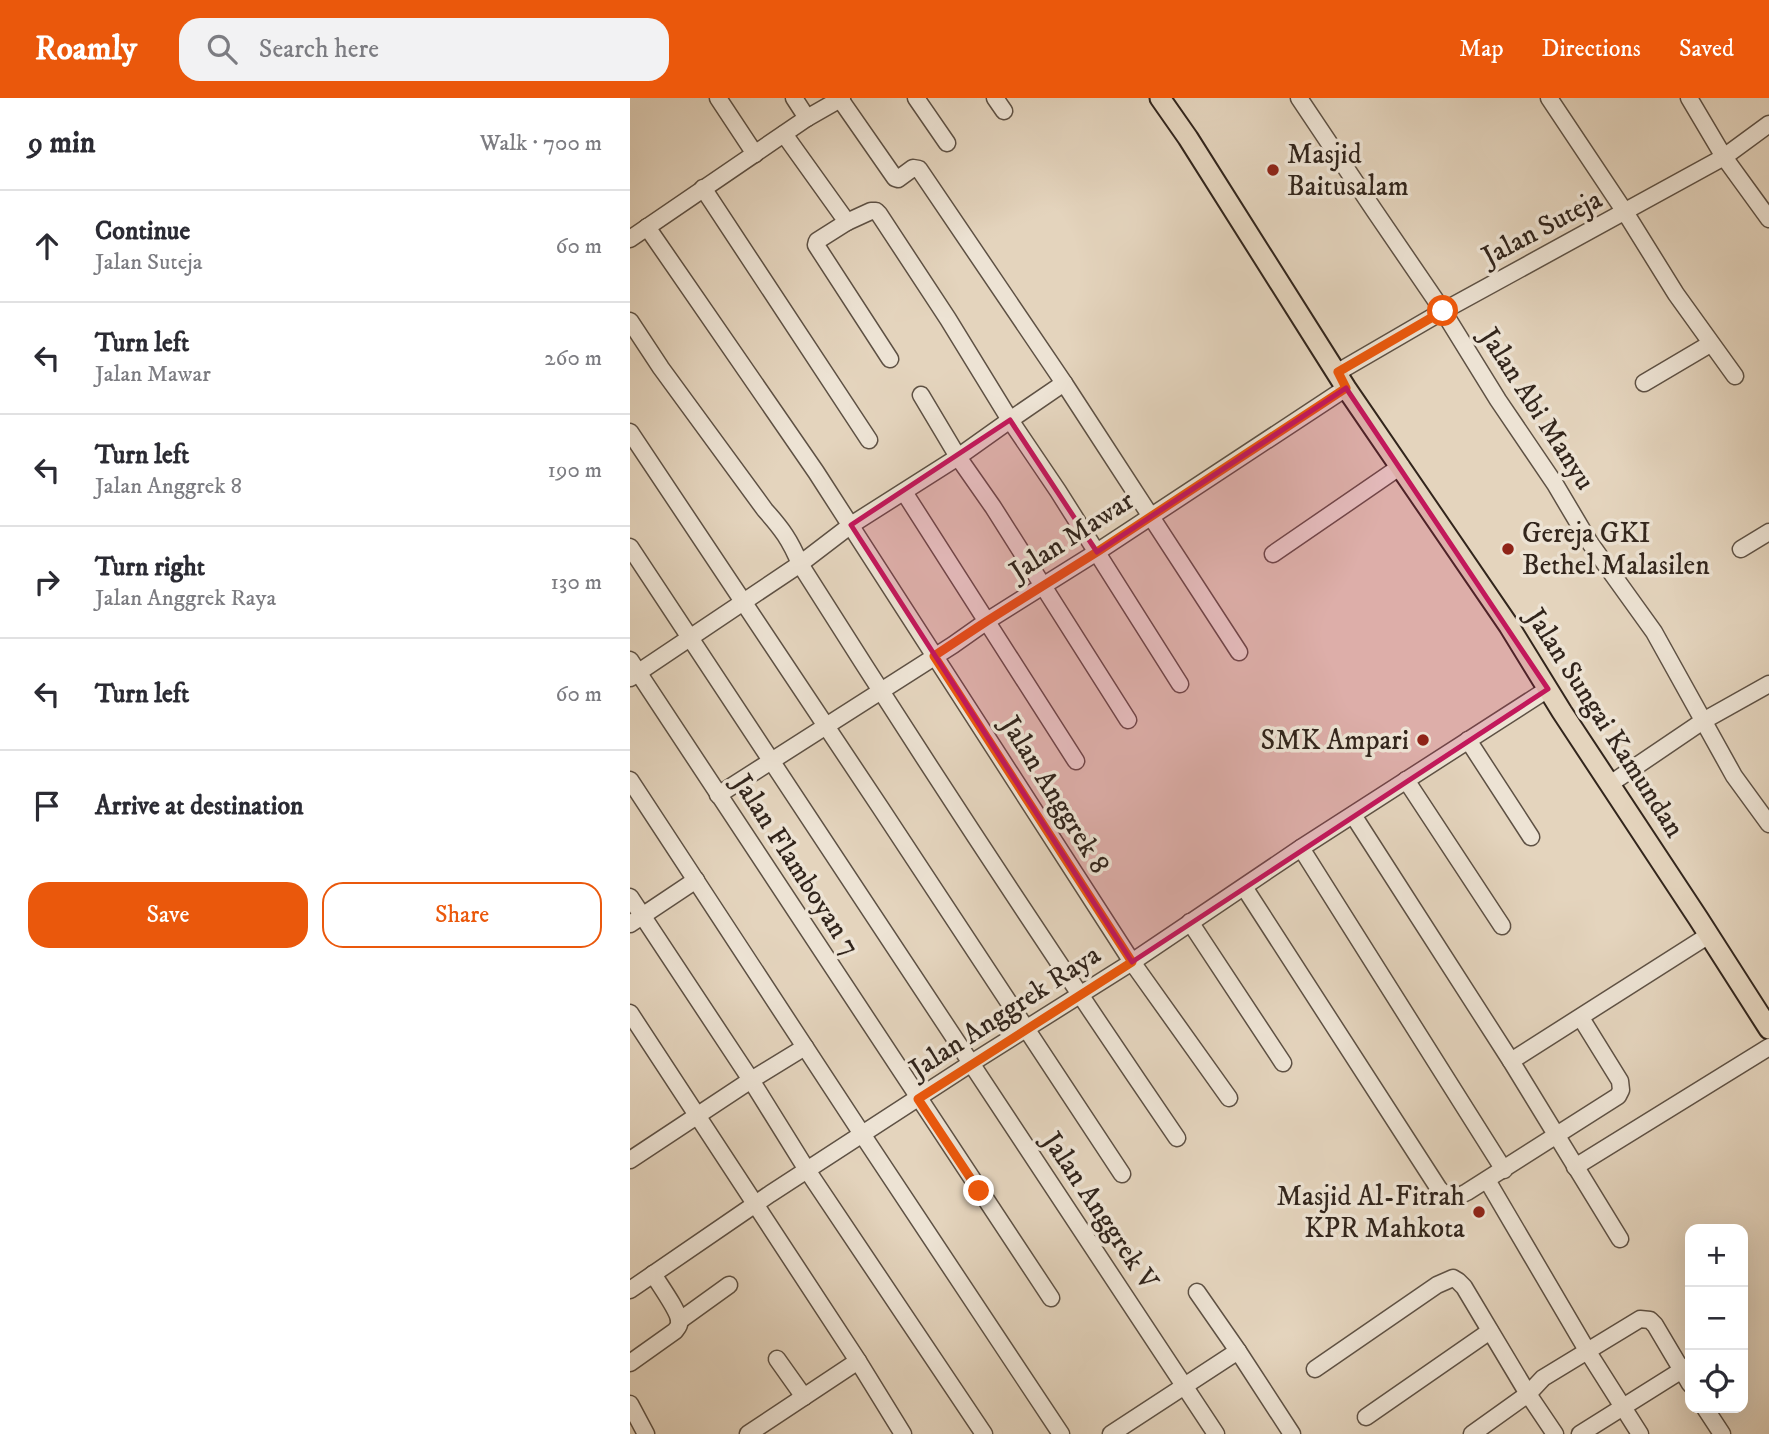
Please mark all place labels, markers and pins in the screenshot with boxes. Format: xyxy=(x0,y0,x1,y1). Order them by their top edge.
place label: Masjid Baitusalam xyxy=(1287,137,1409,204)
marker: Masjid Baitusalam xyxy=(1265,162,1281,178)
place label: Gereja GKI Bethel Malasilen xyxy=(1522,516,1710,583)
marker: Gereja GKI Bethel Malasilen xyxy=(1500,541,1516,557)
place label: SMK Ampari xyxy=(1261,723,1409,758)
marker: SMK Ampari xyxy=(1415,732,1431,748)
place label: Masjid Al-Fitrah KPR Mahkota xyxy=(1276,1179,1465,1246)
marker: Masjid Al-Fitrah KPR Mahkota xyxy=(1471,1204,1487,1220)

